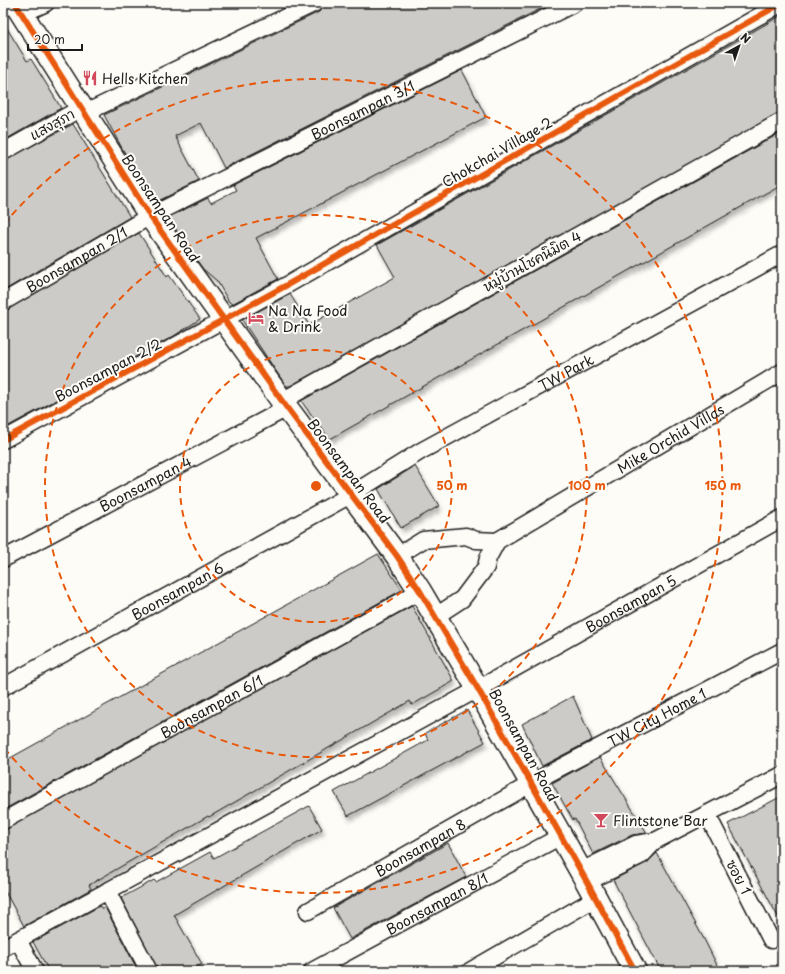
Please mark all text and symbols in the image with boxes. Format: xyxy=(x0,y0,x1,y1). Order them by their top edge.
scale bar xyxy=(28,26,82,52)
north arrow xyxy=(719,26,759,66)
text: N xyxy=(737,29,755,47)
text: 20 m xyxy=(34,30,65,48)
place label: Hells Kitchen xyxy=(102,68,188,89)
restaurant icon: Hells Kitchen xyxy=(81,69,99,87)
street label: Boonsampan 3/1 xyxy=(307,75,418,144)
street label: แสงสุภา xyxy=(26,103,78,145)
street label: Chokchai Village 2 xyxy=(438,112,556,192)
street label: Boonsampan Road xyxy=(117,150,205,266)
street label: Boonsampan 2/1 xyxy=(22,221,131,297)
street label: หมู่บ้านโชคนิมิต 4 xyxy=(479,225,585,297)
place label: Na Na Food & Drink xyxy=(268,300,348,337)
hotel icon: Na Na Food & Drink xyxy=(247,309,265,327)
street label: Boonsampan 2/2 xyxy=(51,333,165,407)
street label: TW Park xyxy=(534,348,598,396)
street label: Mike Orchid Villas xyxy=(613,398,728,478)
street label: Boonsampan Road xyxy=(303,414,395,528)
street label: Boonsampan 4 xyxy=(95,450,195,517)
text: 50 m xyxy=(436,476,468,494)
text: 100 m xyxy=(568,476,606,494)
text: 150 m xyxy=(705,476,741,494)
centre of rings xyxy=(309,479,323,493)
street label: Boonsampan 6 xyxy=(127,557,227,625)
street label: Boonsampan 5 xyxy=(581,569,680,637)
street label: Boonsampan 6/1 xyxy=(156,669,267,743)
street label: TW City Home 1 xyxy=(604,682,710,752)
street label: Boonsampan Road xyxy=(484,685,564,805)
place label: Flintstone Bar xyxy=(613,810,708,831)
bar icon: Flintstone Bar xyxy=(592,811,610,829)
street label: Boonsampan 8 xyxy=(371,813,469,881)
street label: ซอย 1 xyxy=(721,856,757,898)
street label: Boonsampan 8/1 xyxy=(382,867,492,940)

